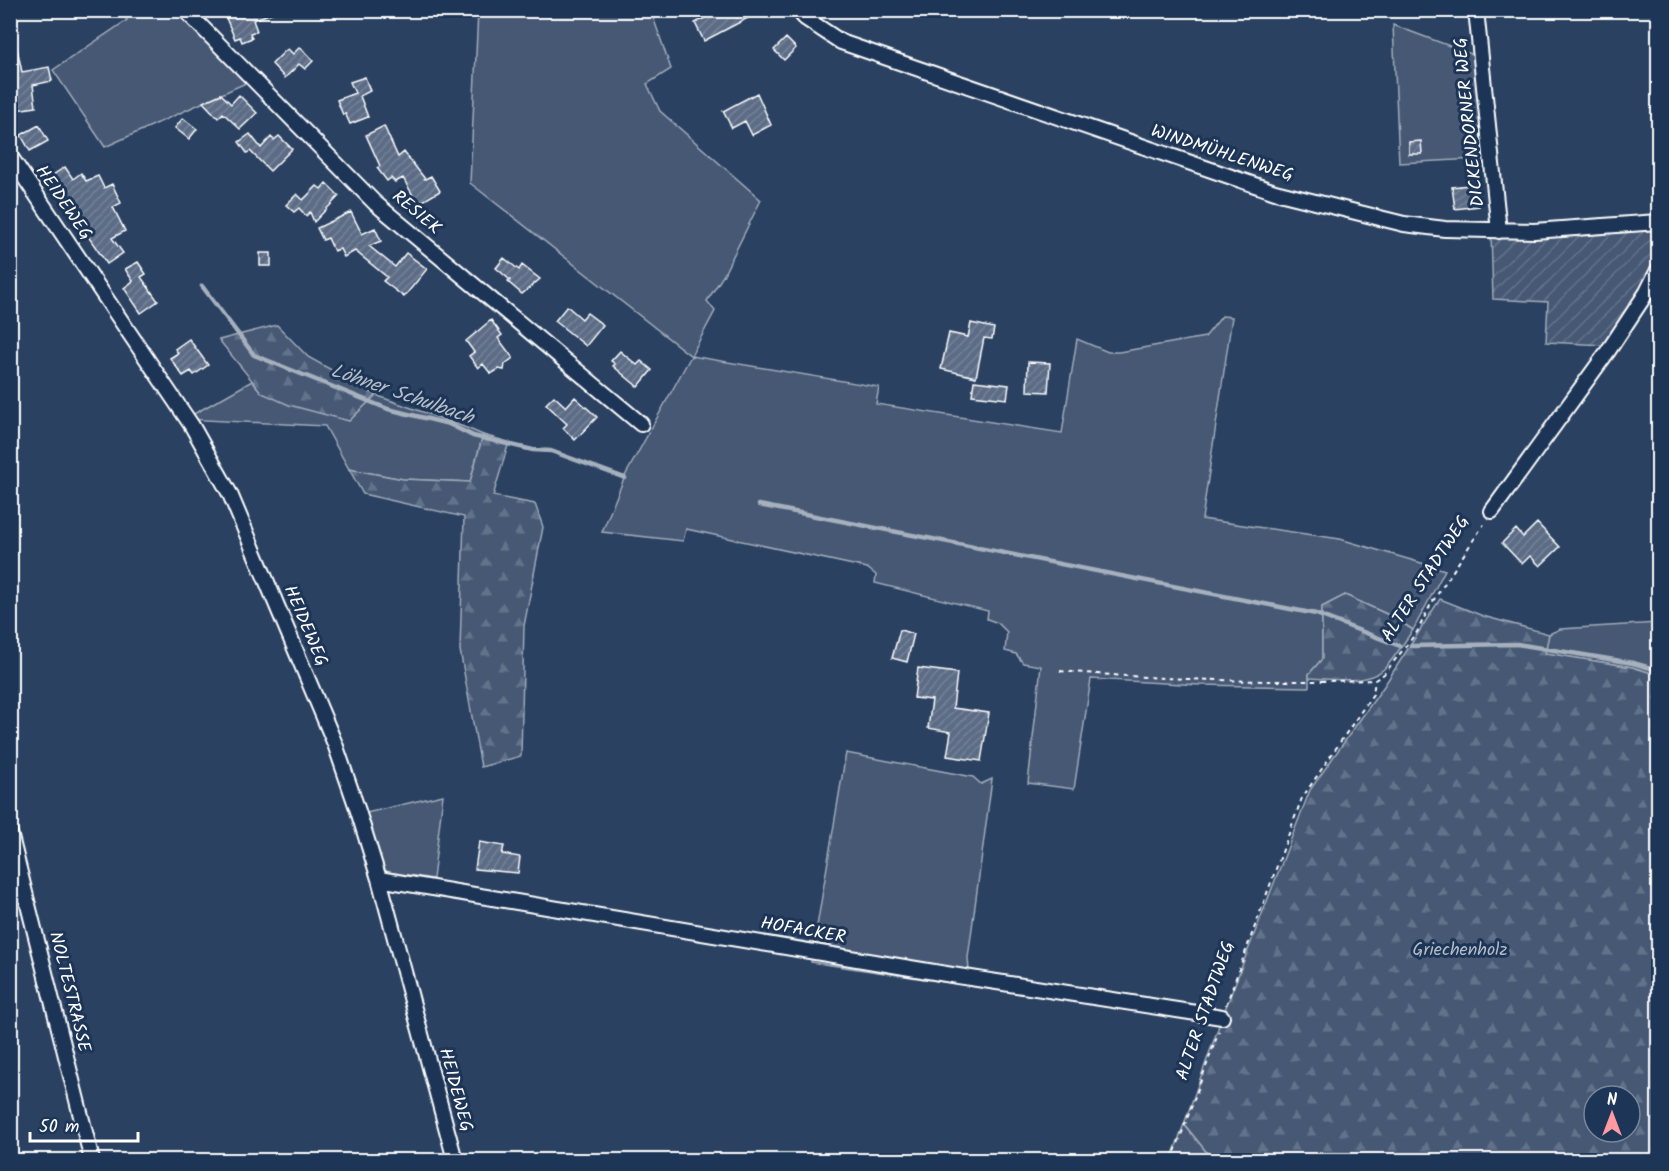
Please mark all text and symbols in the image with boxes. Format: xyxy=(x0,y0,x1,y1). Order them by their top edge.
street label: DICKENDORNER WEG xyxy=(1447,36,1493,208)
street label: WINDMÜHLENWEG xyxy=(1147,117,1297,191)
street label: HEIDEWEG xyxy=(27,159,99,247)
street label: RESIEK xyxy=(385,183,448,243)
water label: Löhner Schulbach xyxy=(326,356,480,435)
street label: ALTER STADTWEG xyxy=(1374,510,1478,648)
street label: HEIDEWEG xyxy=(275,581,335,671)
street label: HOFACKER xyxy=(758,909,848,953)
street label: NOLTESTRASSE xyxy=(40,929,98,1056)
park label: Griechenholz xyxy=(1413,936,1507,965)
street label: ALTER STADTWEG xyxy=(1169,937,1243,1085)
street label: HEIDEWEG xyxy=(430,1045,480,1135)
north arrow xyxy=(1582,1084,1642,1144)
text: N xyxy=(1607,1088,1617,1113)
scale bar xyxy=(30,1105,138,1143)
text: 50 m xyxy=(39,1113,79,1142)

